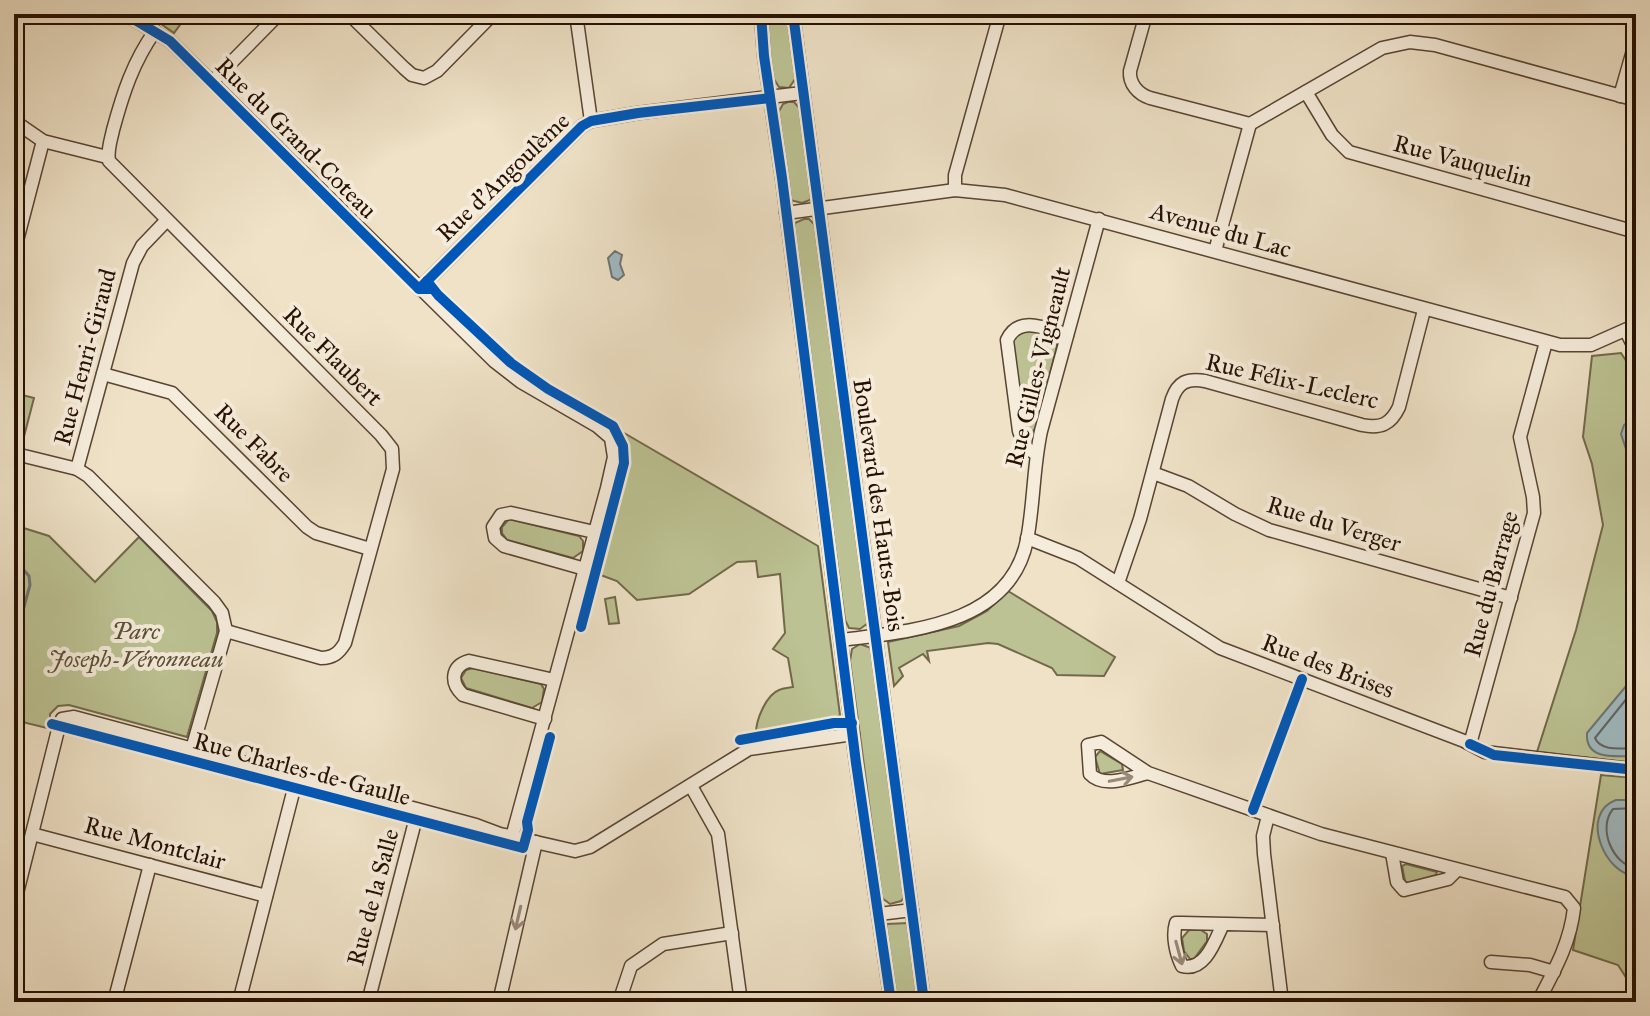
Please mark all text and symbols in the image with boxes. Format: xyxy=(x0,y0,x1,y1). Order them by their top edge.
street label: Rue du Grand-Coteau xyxy=(209,51,383,225)
street label: Rue d'Angoulème xyxy=(430,106,576,248)
street label: Rue Vauquelin xyxy=(1390,128,1536,194)
street label: Avenue du Lac xyxy=(1146,195,1295,264)
street label: Rue Gilles-Vigneault xyxy=(999,263,1078,470)
street label: Rue Henri-Giraud xyxy=(47,265,123,449)
street label: Rue Flaubert xyxy=(277,300,390,413)
street label: Rue Félix-Leclerc xyxy=(1203,347,1381,415)
street label: Boulevard des Hauts-Bois xyxy=(846,377,912,633)
street label: Rue Fabre xyxy=(208,397,300,489)
street label: Rue du Verger xyxy=(1263,489,1405,559)
street label: Rue du Barrage xyxy=(1457,508,1525,660)
park label: Parc Joseph-Véronneau xyxy=(46,616,224,674)
street label: Rue des Brises xyxy=(1258,627,1398,705)
street label: Rue Charles-de-Gaulle xyxy=(190,726,414,812)
one-way arrow xyxy=(1107,770,1133,785)
street label: Rue Montclair xyxy=(81,810,229,876)
street label: Rue de la Salle xyxy=(340,825,406,969)
one-way arrow xyxy=(510,905,525,931)
one-way arrow xyxy=(1172,940,1187,965)

